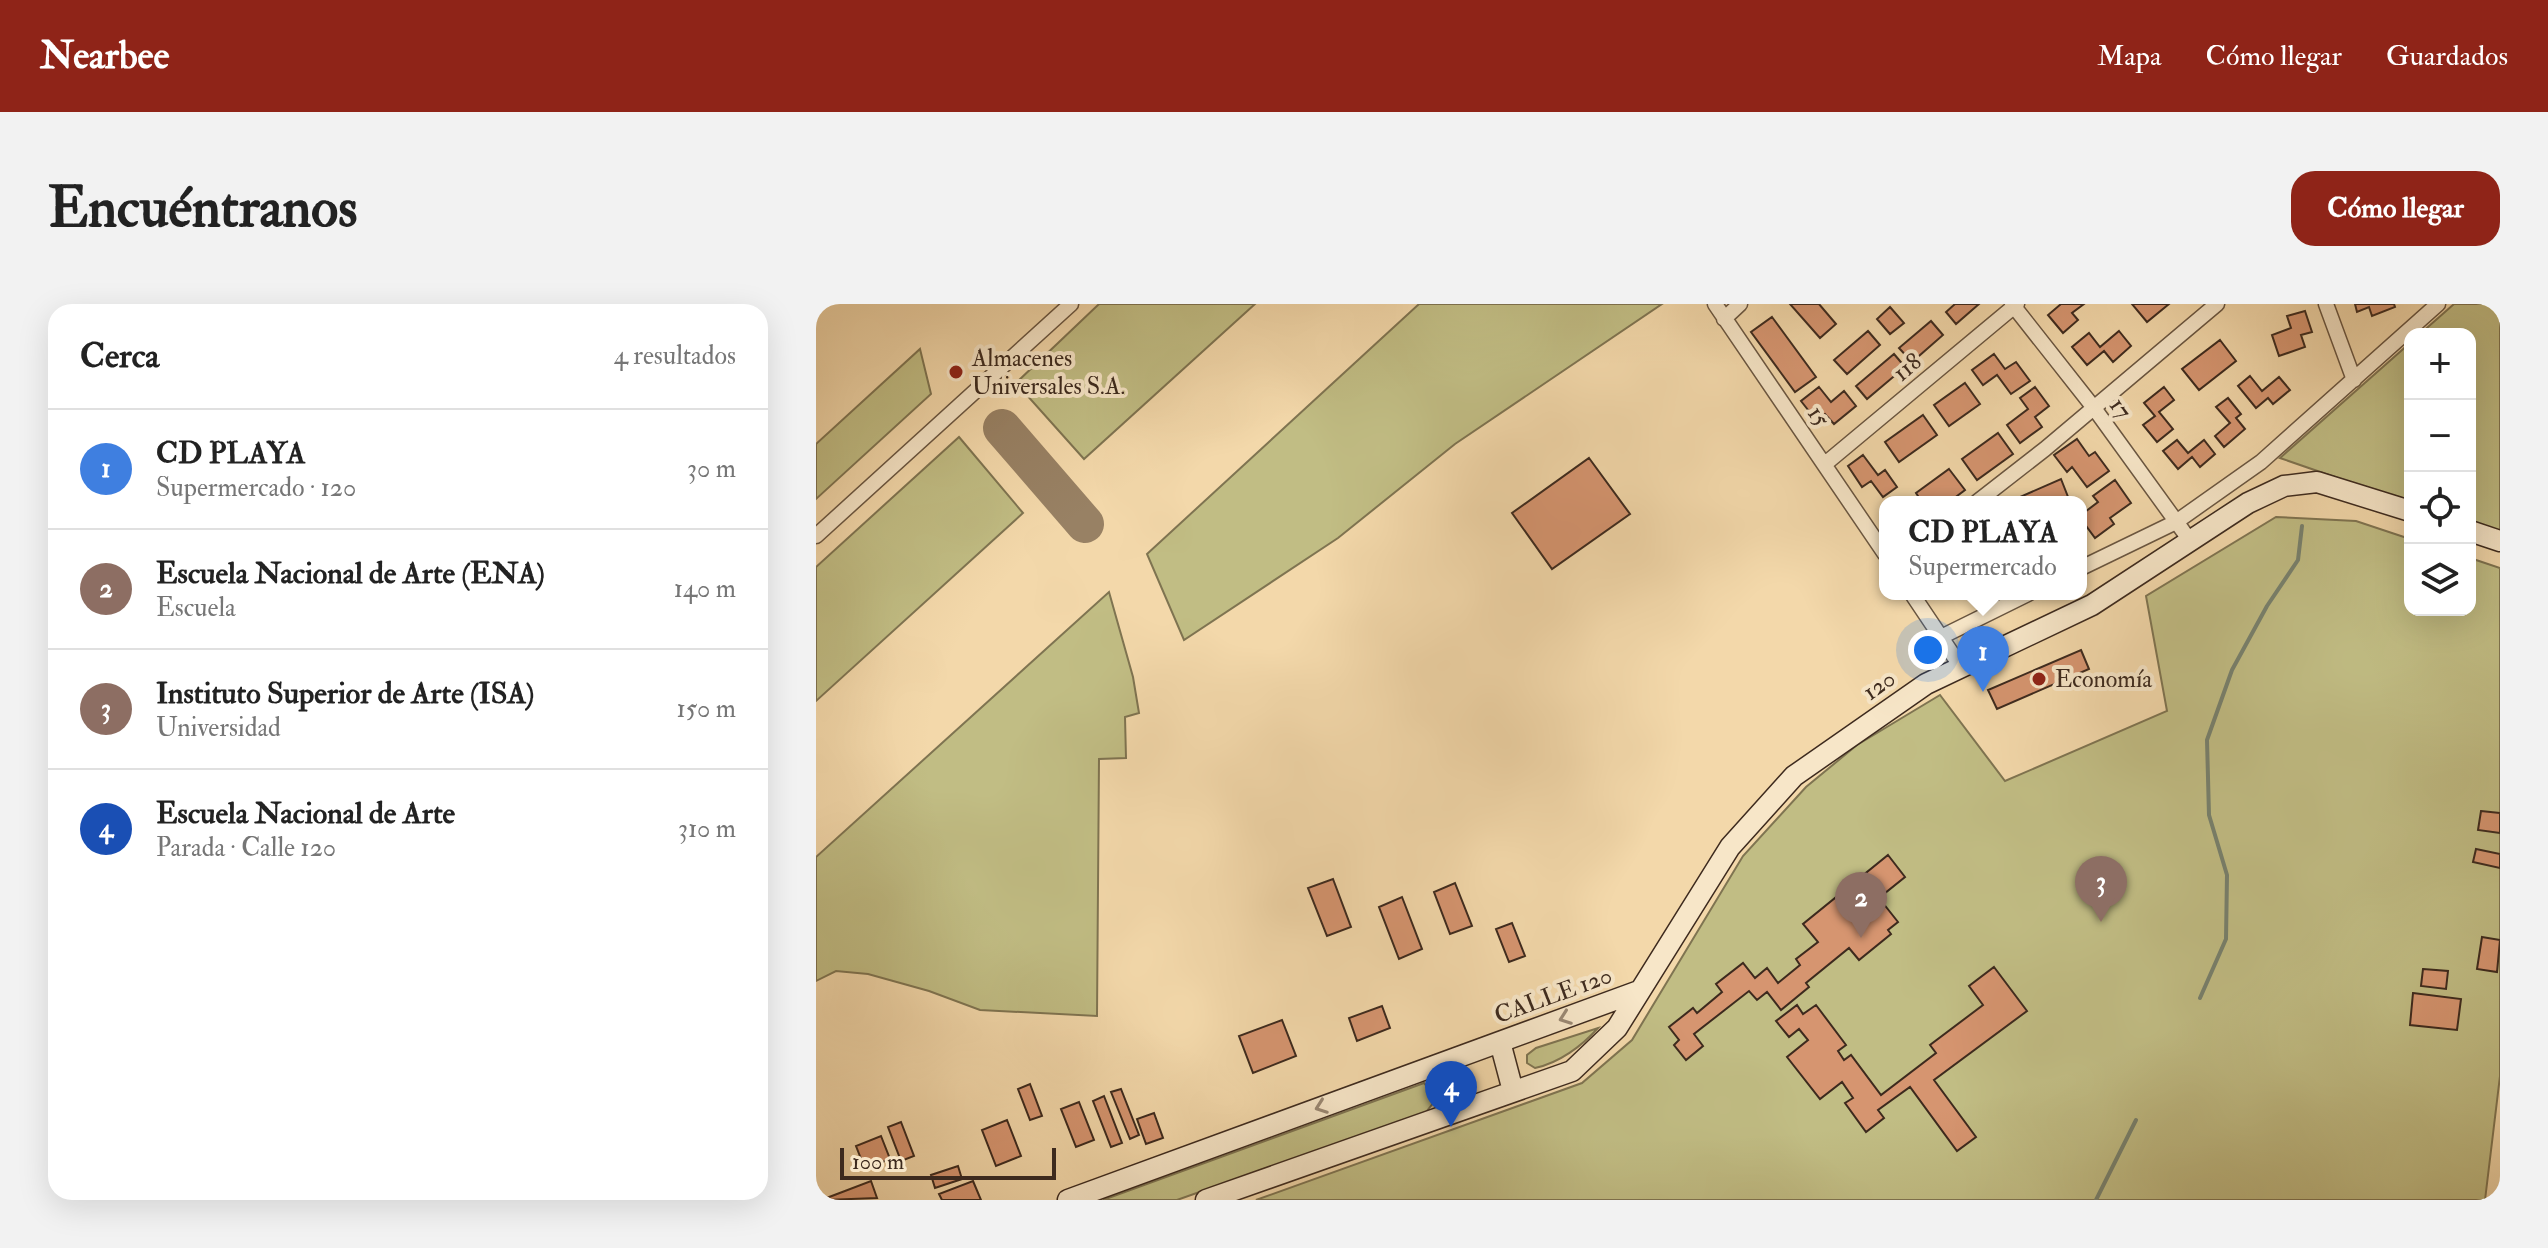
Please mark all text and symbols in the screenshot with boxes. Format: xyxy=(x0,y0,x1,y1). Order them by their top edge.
text: Nearbee xyxy=(40,32,169,80)
text: Mapa xyxy=(2097,39,2161,74)
text: Cómo llegar xyxy=(2205,39,2342,74)
text: Guardados xyxy=(2386,39,2508,74)
button: Cómo llegar xyxy=(2291,171,2500,246)
text: Encuéntranos xyxy=(48,173,357,244)
map controls xyxy=(2404,328,2476,616)
button: + xyxy=(2404,328,2476,400)
text: Cerca xyxy=(80,335,159,378)
text: 4 resultados xyxy=(614,340,736,372)
place label: Almacenes Universales S.A. xyxy=(971,343,1125,402)
street label: 118 xyxy=(1886,346,1928,388)
marker: Almacenes Universales S.A. xyxy=(947,363,965,381)
street label: 17 xyxy=(2102,391,2139,425)
street label: 15 xyxy=(1800,400,1837,433)
button: − xyxy=(2404,400,2476,472)
text: CD PLAYA xyxy=(156,435,305,472)
text: 1 xyxy=(101,453,111,485)
text: 30 m xyxy=(687,453,736,485)
text: Supermercado · 120 xyxy=(156,472,356,504)
button: locate xyxy=(2404,472,2476,544)
popup xyxy=(1879,496,2087,600)
text: CD PLAYA xyxy=(1908,514,2058,551)
button: layers xyxy=(2404,544,2476,616)
text: Supermercado xyxy=(1908,551,2057,583)
text: Escuela Nacional de Arte (ENA) xyxy=(156,555,545,592)
text: 2 xyxy=(99,573,113,605)
text: 140 m xyxy=(674,573,736,605)
text: Escuela xyxy=(156,592,236,624)
pin: 1 xyxy=(1957,626,2009,692)
your location xyxy=(1908,630,1948,670)
street label: 120 xyxy=(1857,663,1902,708)
place label: Economía xyxy=(2055,664,2153,695)
marker: Economía xyxy=(2030,670,2048,688)
text: Instituto Superior de Arte (ISA) xyxy=(156,675,534,712)
text: 3 xyxy=(101,693,111,725)
text: 150 m xyxy=(677,693,736,725)
text: Universidad xyxy=(156,712,281,744)
text: Escuela Nacional de Arte xyxy=(156,795,455,832)
text: 4 xyxy=(99,813,113,845)
text: 310 m xyxy=(678,813,736,845)
text: Parada · Calle 120 xyxy=(156,832,336,864)
pin: 3 xyxy=(2075,856,2127,922)
pin: 2 xyxy=(1835,872,1887,938)
street label: CALLE 120 xyxy=(1490,960,1616,1031)
one-way arrow xyxy=(1559,1008,1573,1025)
pin: 4 xyxy=(1425,1061,1477,1127)
one-way arrow xyxy=(1315,1097,1329,1114)
scale bar xyxy=(840,1144,1056,1180)
text: 100 m xyxy=(852,1148,904,1176)

